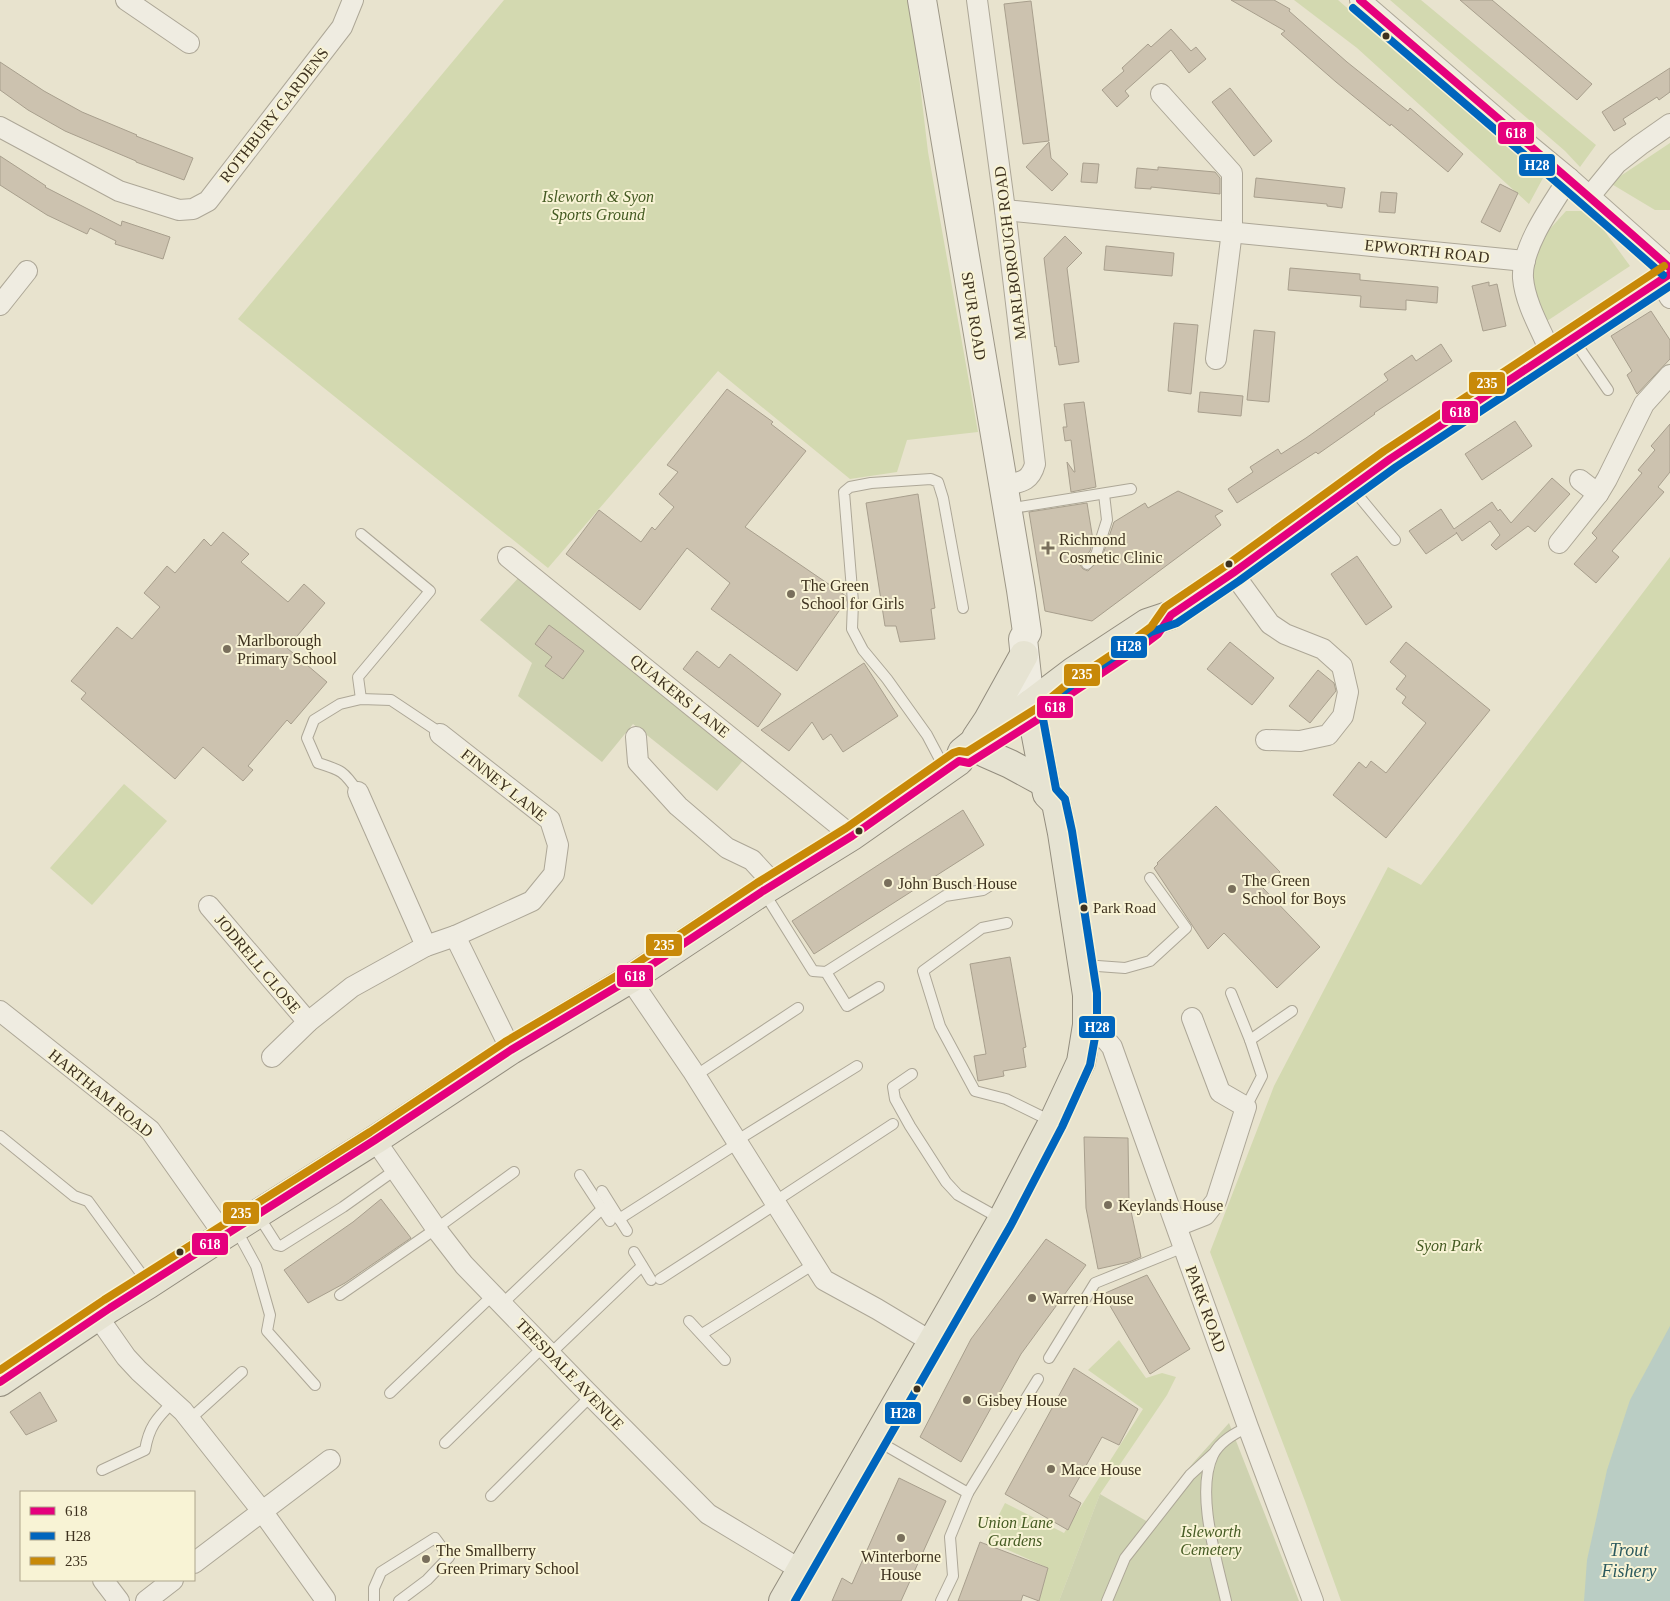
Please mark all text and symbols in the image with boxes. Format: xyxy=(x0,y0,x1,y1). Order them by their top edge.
unlabelled marker xyxy=(1381,31,1391,41)
street label: ROTHBURY GARDENS xyxy=(216,44,332,186)
line badge: 618 xyxy=(1497,121,1535,145)
text: 618 xyxy=(1506,126,1527,141)
line badge: H28 xyxy=(1518,153,1556,177)
text: H28 xyxy=(1525,158,1549,173)
street label: MARLBOROUGH ROAD xyxy=(991,165,1029,341)
park label: Isleworth & Syon Sports Ground xyxy=(541,188,654,224)
street label: EPWORTH ROAD xyxy=(1364,236,1490,266)
street label: SPUR ROAD xyxy=(959,271,989,361)
line badge: 235 xyxy=(1468,371,1506,395)
text: 235 xyxy=(1477,376,1498,391)
line badge: 618 xyxy=(1441,400,1479,424)
text: 618 xyxy=(1450,405,1471,420)
place label: Richmond Cosmetic Clinic xyxy=(1059,531,1163,566)
marker: Richmond Cosmetic Clinic xyxy=(1041,541,1055,555)
unlabelled marker xyxy=(1224,559,1234,569)
place label: The Green School for Girls xyxy=(801,577,904,612)
marker: The Green School for Girls xyxy=(785,588,797,600)
place label: Marlborough Primary School xyxy=(237,632,338,668)
line badge: H28 xyxy=(1110,635,1148,659)
text: H28 xyxy=(1117,639,1141,654)
marker: Marlborough Primary School xyxy=(221,643,233,655)
street label: QUAKERS LANE xyxy=(627,651,733,741)
line badge: 235 xyxy=(1063,663,1101,687)
text: 235 xyxy=(1072,667,1093,682)
line badge: 618 xyxy=(1036,695,1074,719)
text: 618 xyxy=(1045,700,1066,715)
street label: FINNEY LANE xyxy=(458,745,550,825)
unlabelled marker xyxy=(854,826,864,836)
place label: The Green School for Boys xyxy=(1242,872,1346,908)
place label: John Busch House xyxy=(898,875,1017,892)
marker: John Busch House xyxy=(882,877,894,889)
marker: The Green School for Boys xyxy=(1226,883,1238,895)
place label: Park Road xyxy=(1093,900,1156,916)
marker: Park Road xyxy=(1079,903,1089,913)
street label: JODRELL CLOSE xyxy=(212,911,304,1017)
line badge: 235 xyxy=(645,933,683,957)
text: 235 xyxy=(654,938,675,953)
line badge: 618 xyxy=(616,964,654,988)
text: 618 xyxy=(625,969,646,984)
line badge: H28 xyxy=(1078,1015,1116,1039)
text: H28 xyxy=(1085,1020,1109,1035)
street label: HARTHAM ROAD xyxy=(45,1046,157,1140)
place label: Keylands House xyxy=(1118,1197,1223,1215)
marker: Keylands House xyxy=(1102,1199,1114,1211)
line badge: 235 xyxy=(222,1201,260,1225)
text: 235 xyxy=(231,1206,252,1221)
line badge: 618 xyxy=(191,1232,229,1256)
text: 618 xyxy=(200,1237,221,1252)
park label: Syon Park xyxy=(1416,1237,1483,1255)
unlabelled marker xyxy=(175,1247,185,1257)
street label: PARK ROAD xyxy=(1183,1264,1229,1354)
place label: Warren House xyxy=(1042,1290,1134,1307)
marker: Warren House xyxy=(1026,1292,1038,1304)
street label: TEESDALE AVENUE xyxy=(513,1315,627,1433)
unlabelled marker xyxy=(912,1384,922,1394)
place label: Gisbey House xyxy=(977,1392,1067,1410)
marker: Gisbey House xyxy=(961,1394,973,1406)
line badge: H28 xyxy=(884,1401,922,1425)
text: H28 xyxy=(891,1406,915,1421)
place label: Mace House xyxy=(1061,1461,1141,1478)
marker: Mace House xyxy=(1045,1463,1057,1475)
legend xyxy=(20,1491,195,1581)
text: 618 xyxy=(65,1503,88,1519)
park label: Union Lane Gardens xyxy=(977,1514,1053,1549)
park label: Isleworth Cemetery xyxy=(1180,1523,1243,1559)
text: H28 xyxy=(65,1528,91,1544)
marker: Winterborne House xyxy=(895,1532,907,1544)
water label: Trout Fishery xyxy=(1601,1540,1657,1581)
place label: The Smallberry Green Primary School xyxy=(436,1542,580,1578)
place label: Winterborne House xyxy=(861,1548,941,1583)
text: 235 xyxy=(65,1553,88,1569)
marker: The Smallberry Green Primary School xyxy=(420,1553,432,1565)

